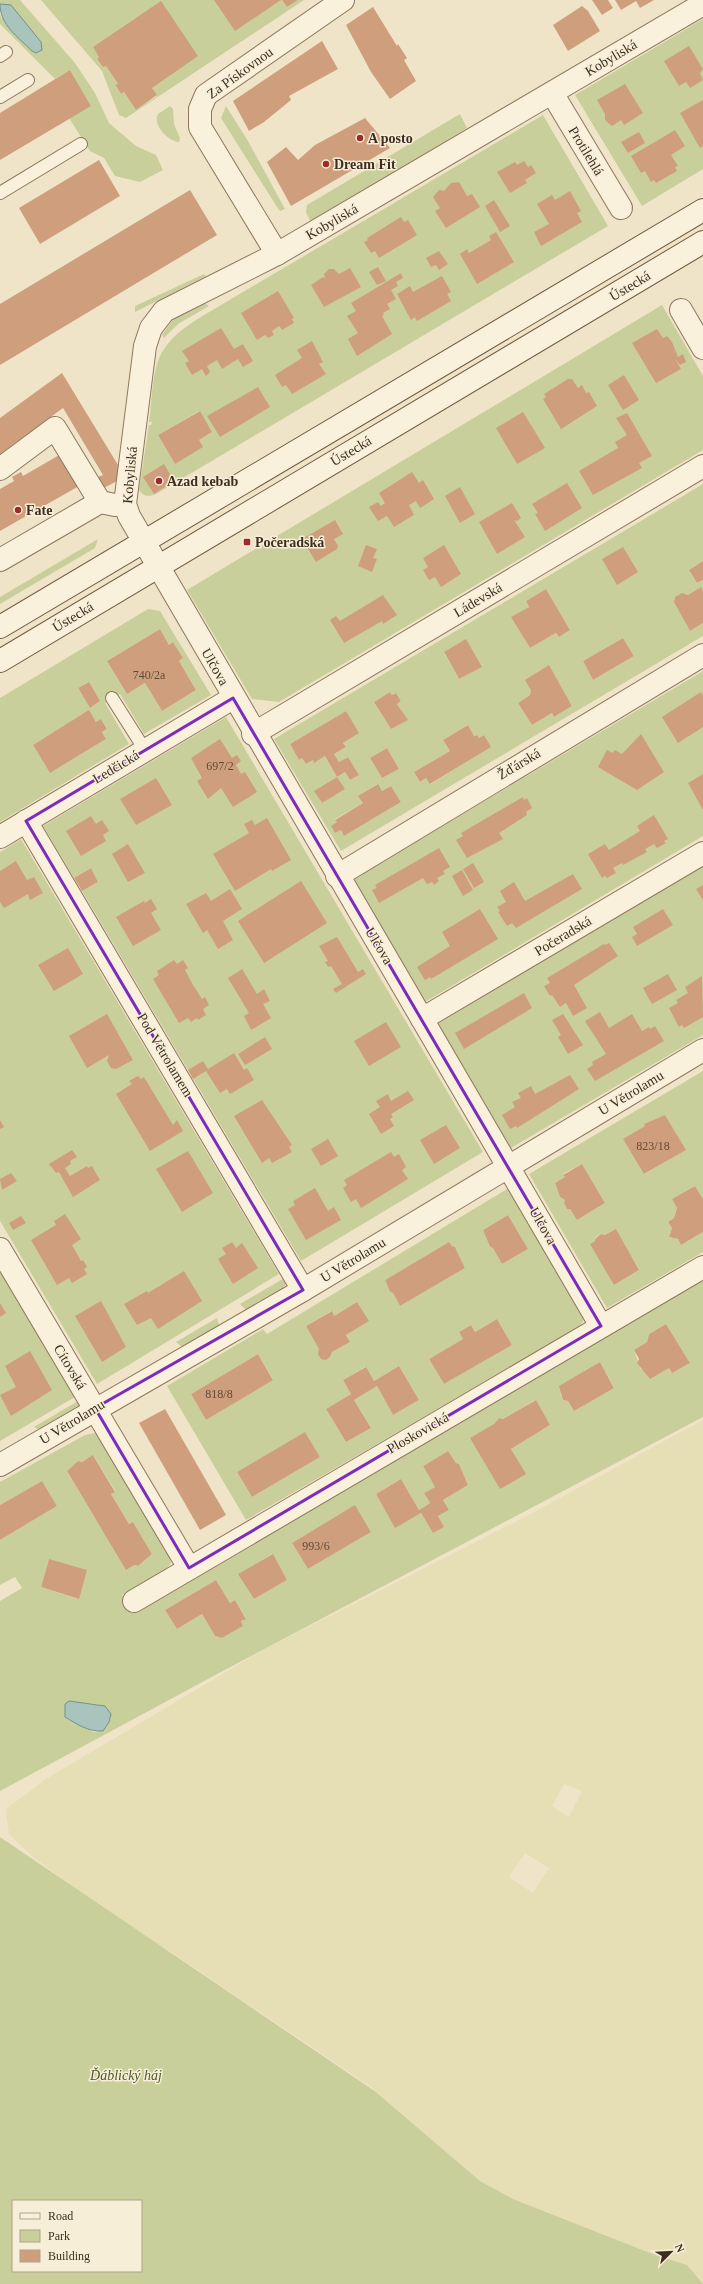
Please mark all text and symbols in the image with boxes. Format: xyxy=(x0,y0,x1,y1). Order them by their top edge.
street label: Kobyliská xyxy=(582,36,640,79)
street label: Za Pískovnou xyxy=(204,44,276,102)
street label: Protilehlá xyxy=(566,124,607,179)
place label: A posto xyxy=(368,131,413,146)
marker: A posto xyxy=(355,133,365,143)
place label: Dream Fit xyxy=(334,157,396,172)
marker: Dream Fit xyxy=(321,159,331,169)
street label: Kobyliská xyxy=(303,201,361,243)
street label: Ústecká xyxy=(606,267,654,304)
street label: Ústecká xyxy=(327,432,375,469)
street label: Kobyliská xyxy=(120,445,140,504)
place label: Azad kebab xyxy=(167,474,238,489)
marker: Azad kebab xyxy=(154,476,164,486)
place label: Fate xyxy=(26,503,52,518)
marker: Fate xyxy=(13,505,23,515)
place label: Počeradská xyxy=(255,535,324,550)
marker: Počeradská xyxy=(242,537,252,547)
street label: Ládevská xyxy=(451,579,506,620)
street label: Ústecká xyxy=(49,598,97,635)
street label: Ulčova xyxy=(198,646,232,689)
house number: 740/2a xyxy=(133,668,166,682)
street label: Žďárská xyxy=(494,744,544,783)
street label: Ledčická xyxy=(90,747,143,787)
house number: 697/2 xyxy=(206,759,234,773)
street label: Počeradská xyxy=(532,913,595,959)
street label: Ulčova xyxy=(362,925,396,968)
street label: Pod Větrolamem xyxy=(134,1010,196,1100)
street label: U Větrolamu xyxy=(596,1068,666,1118)
house number: 823/18 xyxy=(636,1139,670,1153)
street label: Ulčova xyxy=(526,1205,560,1248)
street label: U Větrolamu xyxy=(318,1235,388,1285)
street label: Cítovská xyxy=(51,1342,90,1393)
house number: 818/8 xyxy=(205,1387,233,1401)
street label: U Větrolamu xyxy=(37,1397,107,1447)
street label: Ploskovická xyxy=(385,1409,452,1457)
house number: 993/6 xyxy=(302,1539,330,1553)
park label: Ďáblický háj xyxy=(89,2067,162,2083)
legend xyxy=(12,2200,142,2272)
text: Road xyxy=(48,2209,73,2223)
text: Park xyxy=(48,2229,70,2243)
north arrow xyxy=(651,2232,691,2272)
text: N xyxy=(673,2242,687,2254)
text: Building xyxy=(48,2249,90,2263)

